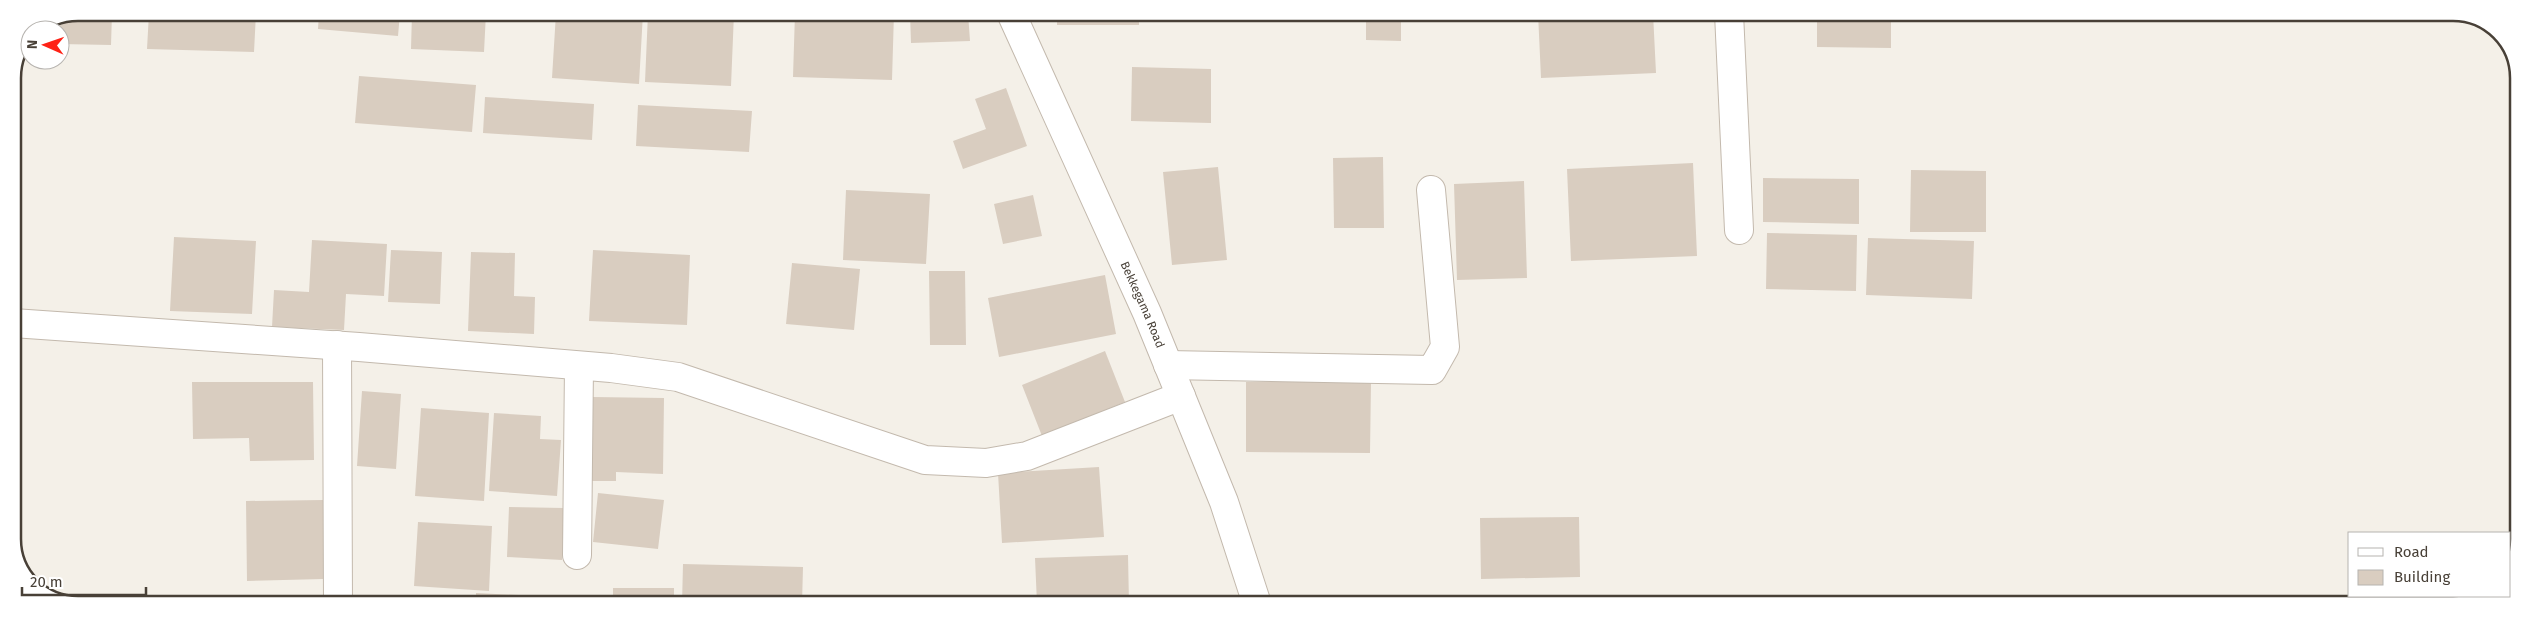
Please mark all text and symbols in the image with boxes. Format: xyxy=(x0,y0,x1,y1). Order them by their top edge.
north arrow xyxy=(20,20,70,70)
text: N xyxy=(24,40,41,50)
street label: Bekkegama Road xyxy=(1118,259,1167,350)
legend xyxy=(2348,532,2511,597)
text: Road xyxy=(2394,543,2429,561)
scale bar xyxy=(22,564,146,596)
text: Building xyxy=(2394,568,2450,586)
text: 20 m xyxy=(30,573,63,591)

